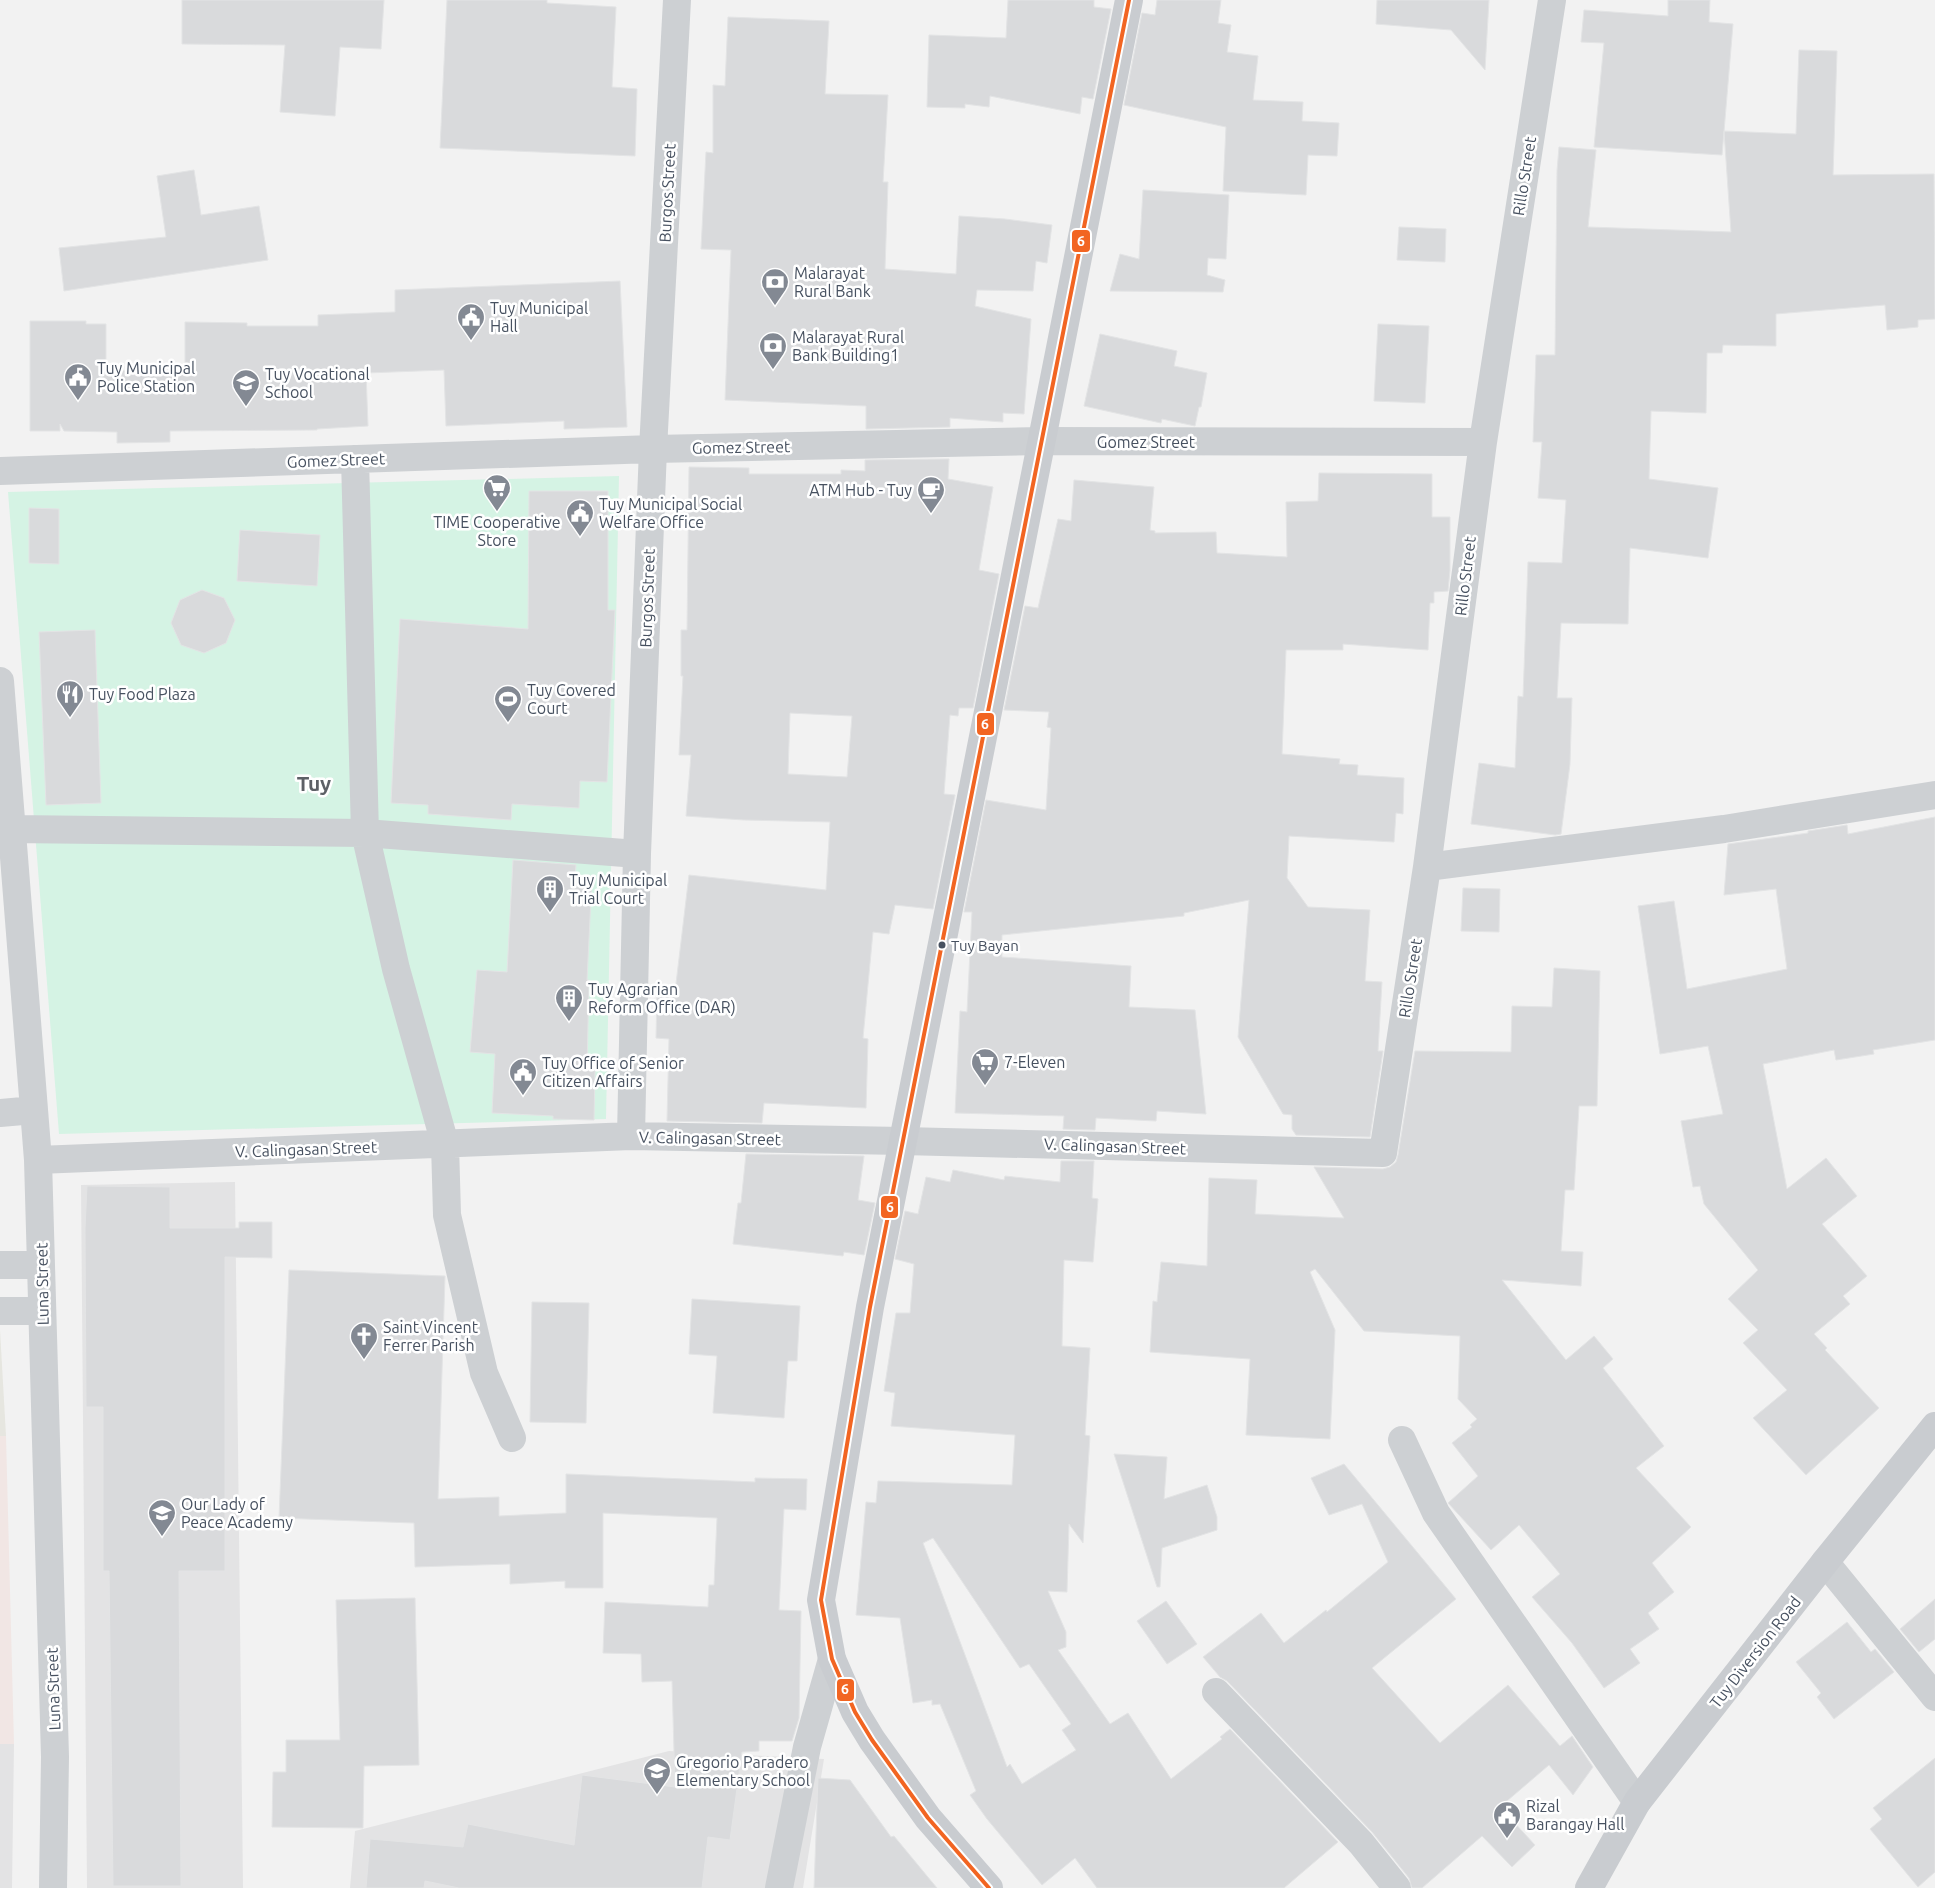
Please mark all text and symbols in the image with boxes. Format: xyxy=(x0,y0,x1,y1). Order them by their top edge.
street label: Rillo Street xyxy=(1509,134,1539,217)
street label: Burgos Street xyxy=(655,142,679,243)
line badge: 6 xyxy=(1071,229,1091,253)
text: 6 xyxy=(1077,233,1085,249)
place label: Malarayat Rural Bank xyxy=(794,264,871,300)
bank icon: Malarayat Rural Bank xyxy=(760,267,790,306)
place label: Tuy Municipal Hall xyxy=(490,299,588,335)
public building icon: Tuy Municipal Hall xyxy=(456,302,486,341)
place label: Malarayat Rural Bank Building1 xyxy=(792,328,904,364)
bank icon: Malarayat Rural Bank Building1 xyxy=(758,331,788,370)
place label: Tuy Municipal Police Station xyxy=(97,359,195,395)
public building icon: Tuy Municipal Police Station xyxy=(63,362,93,401)
place label: Tuy Vocational School xyxy=(265,365,370,401)
school or university icon: Tuy Vocational School xyxy=(231,368,261,407)
street label: Gomez Street xyxy=(1097,433,1196,451)
street label: Gomez Street xyxy=(692,437,791,457)
street label: Gomez Street xyxy=(287,449,386,471)
supermarket icon: TIME Cooperative Store xyxy=(482,473,512,512)
cafe icon: ATM Hub - Tuy xyxy=(916,475,946,514)
place label: ATM Hub - Tuy xyxy=(809,481,912,499)
place label: Tuy Municipal Social Welfare Office xyxy=(599,495,742,531)
public building icon: Tuy Municipal Social Welfare Office xyxy=(565,498,595,537)
place label: TIME Cooperative Store xyxy=(433,513,561,549)
street label: Rillo Street xyxy=(1451,535,1479,617)
street label: Burgos Street xyxy=(636,547,658,648)
restaurant icon: Tuy Food Plaza xyxy=(55,679,85,718)
place label: Tuy Covered Court xyxy=(527,681,616,717)
sports icon: Tuy Covered Court xyxy=(493,684,523,723)
place label: Tuy Food Plaza xyxy=(89,685,196,703)
line badge: 6 xyxy=(976,712,995,736)
text: 6 xyxy=(981,716,989,732)
district label: Tuy xyxy=(297,771,331,795)
place label: Tuy Municipal Trial Court xyxy=(569,871,667,907)
building icon: Tuy Municipal Trial Court xyxy=(535,874,565,913)
street label: Rillo Street xyxy=(1395,936,1425,1019)
place label: Tuy Bayan xyxy=(951,937,1019,954)
marker: Tuy Bayan xyxy=(937,940,947,950)
place label: Tuy Agrarian Reform Office (DAR) xyxy=(588,980,736,1017)
building icon: Tuy Agrarian Reform Office (DAR) xyxy=(554,983,584,1022)
supermarket icon: 7-Eleven xyxy=(970,1047,1000,1086)
place label: 7-Eleven xyxy=(1004,1053,1065,1071)
place label: Tuy Office of Senior Citizen Affairs xyxy=(542,1054,684,1090)
public building icon: Tuy Office of Senior Citizen Affairs xyxy=(508,1057,538,1096)
street label: V. Calingasan Street xyxy=(639,1128,782,1148)
street label: V. Calingasan Street xyxy=(1044,1135,1187,1157)
street label: V. Calingasan Street xyxy=(235,1138,378,1160)
line badge: 6 xyxy=(880,1195,899,1219)
text: 6 xyxy=(886,1199,894,1215)
street label: Luna Street xyxy=(32,1242,52,1326)
place label: Saint Vincent Ferrer Parish xyxy=(383,1318,479,1354)
church icon: Saint Vincent Ferrer Parish xyxy=(349,1321,379,1360)
place label: Our Lady of Peace Academy xyxy=(181,1495,293,1531)
school or university icon: Our Lady of Peace Academy xyxy=(147,1498,177,1537)
street label: Tuy Diversion Road xyxy=(1706,1593,1804,1711)
street label: Luna Street xyxy=(43,1647,63,1731)
line badge: 6 xyxy=(836,1678,855,1702)
text: 6 xyxy=(841,1681,849,1697)
place label: Gregorio Paradero Elementary School xyxy=(676,1753,810,1789)
school or university icon: Gregorio Paradero Elementary School xyxy=(642,1756,672,1795)
place label: Rizal Barangay Hall xyxy=(1526,1797,1624,1833)
public building icon: Rizal Barangay Hall xyxy=(1492,1800,1522,1839)

